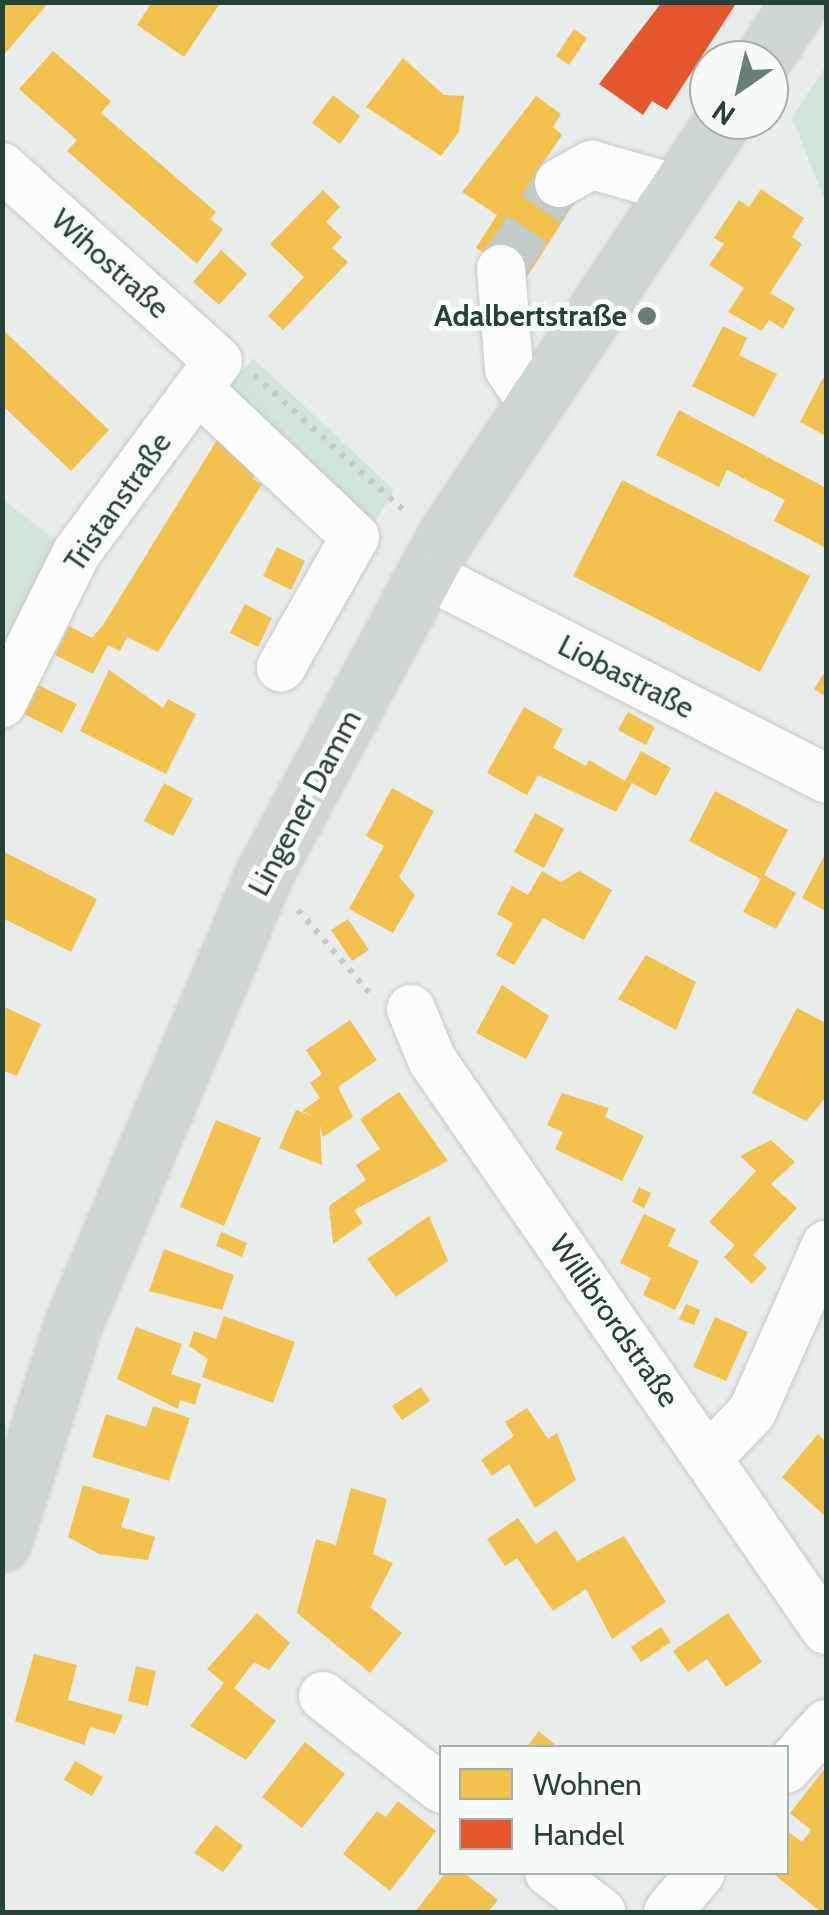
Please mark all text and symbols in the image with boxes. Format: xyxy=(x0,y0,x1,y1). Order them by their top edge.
north arrow xyxy=(689,40,789,140)
text: N xyxy=(706,94,741,133)
street label: Wihostraße xyxy=(44,202,176,326)
place label: Adalbertstraße xyxy=(434,298,627,334)
marker: Adalbertstraße xyxy=(636,305,658,327)
street label: Tristanstraße xyxy=(57,425,179,579)
street label: Liobastraße xyxy=(552,627,700,727)
street label: Lingener Damm xyxy=(241,704,369,902)
street label: Willibrordstraße xyxy=(541,1228,687,1414)
legend xyxy=(439,1745,789,1875)
text: Wohnen xyxy=(533,1766,642,1803)
text: Handel xyxy=(533,1816,624,1853)

